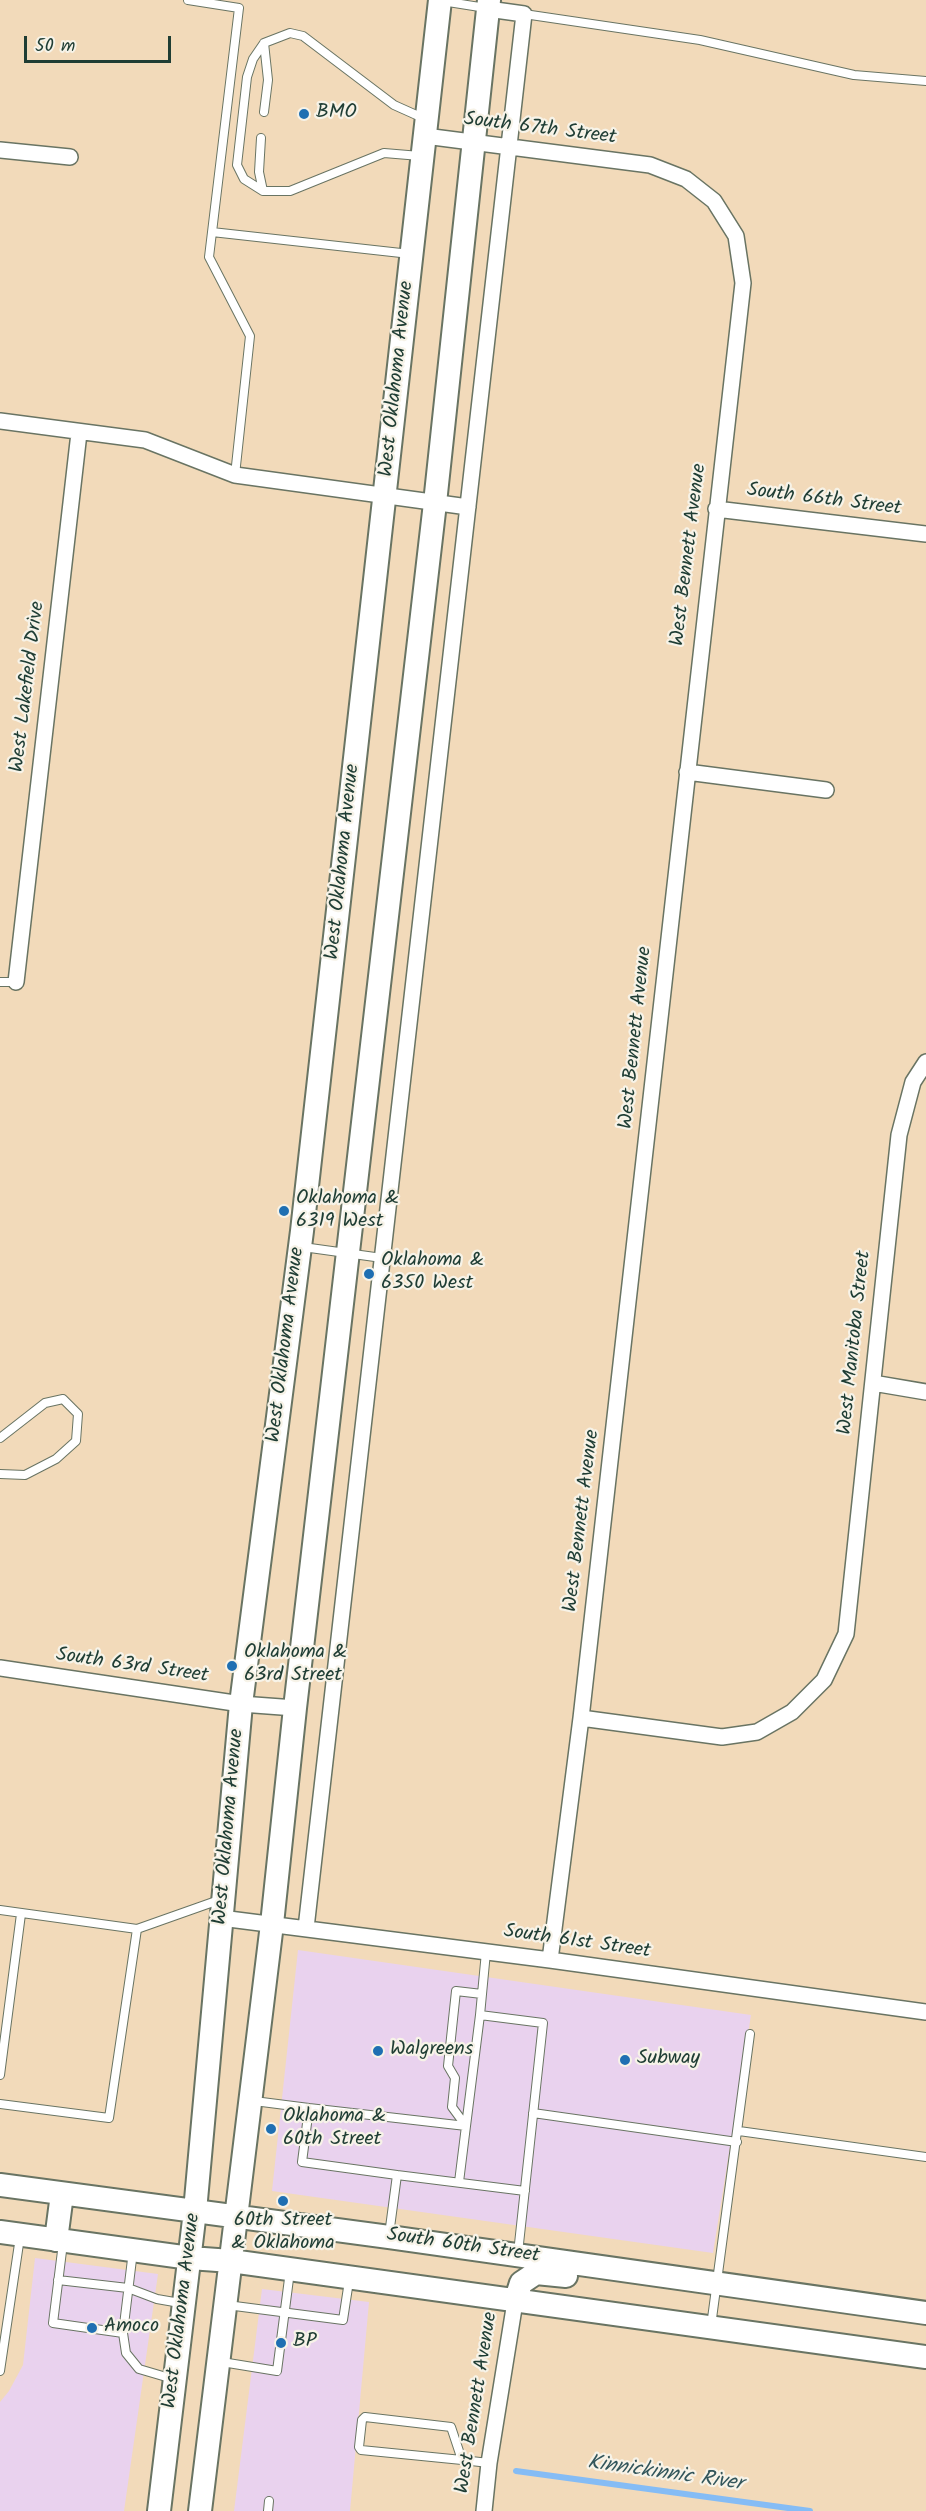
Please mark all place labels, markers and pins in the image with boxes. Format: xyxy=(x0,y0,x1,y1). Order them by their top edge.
place label: BMO xyxy=(316,102,357,126)
marker: BMO xyxy=(297,107,311,121)
place label: Oklahoma & 6319 West xyxy=(296,1188,399,1235)
marker: Oklahoma & 6319 West xyxy=(277,1204,291,1218)
place label: Oklahoma & 6350 West xyxy=(381,1250,484,1297)
marker: Oklahoma & 6350 West xyxy=(362,1267,376,1281)
place label: Oklahoma & 63rd Street xyxy=(244,1642,347,1689)
marker: Oklahoma & 63rd Street xyxy=(225,1659,239,1673)
place label: Walgreens xyxy=(390,2039,473,2063)
marker: Walgreens xyxy=(371,2044,385,2058)
place label: Subway xyxy=(637,2048,700,2072)
marker: Subway xyxy=(618,2053,632,2067)
place label: Oklahoma & 60th Street xyxy=(283,2106,386,2153)
marker: Oklahoma & 60th Street xyxy=(264,2122,278,2136)
marker: 60th Street & Oklahoma xyxy=(276,2194,290,2208)
place label: 60th Street & Oklahoma xyxy=(231,2210,335,2257)
place label: Amoco xyxy=(104,2316,159,2340)
marker: Amoco xyxy=(85,2321,99,2335)
place label: BP xyxy=(293,2331,317,2355)
marker: BP xyxy=(274,2336,288,2350)

